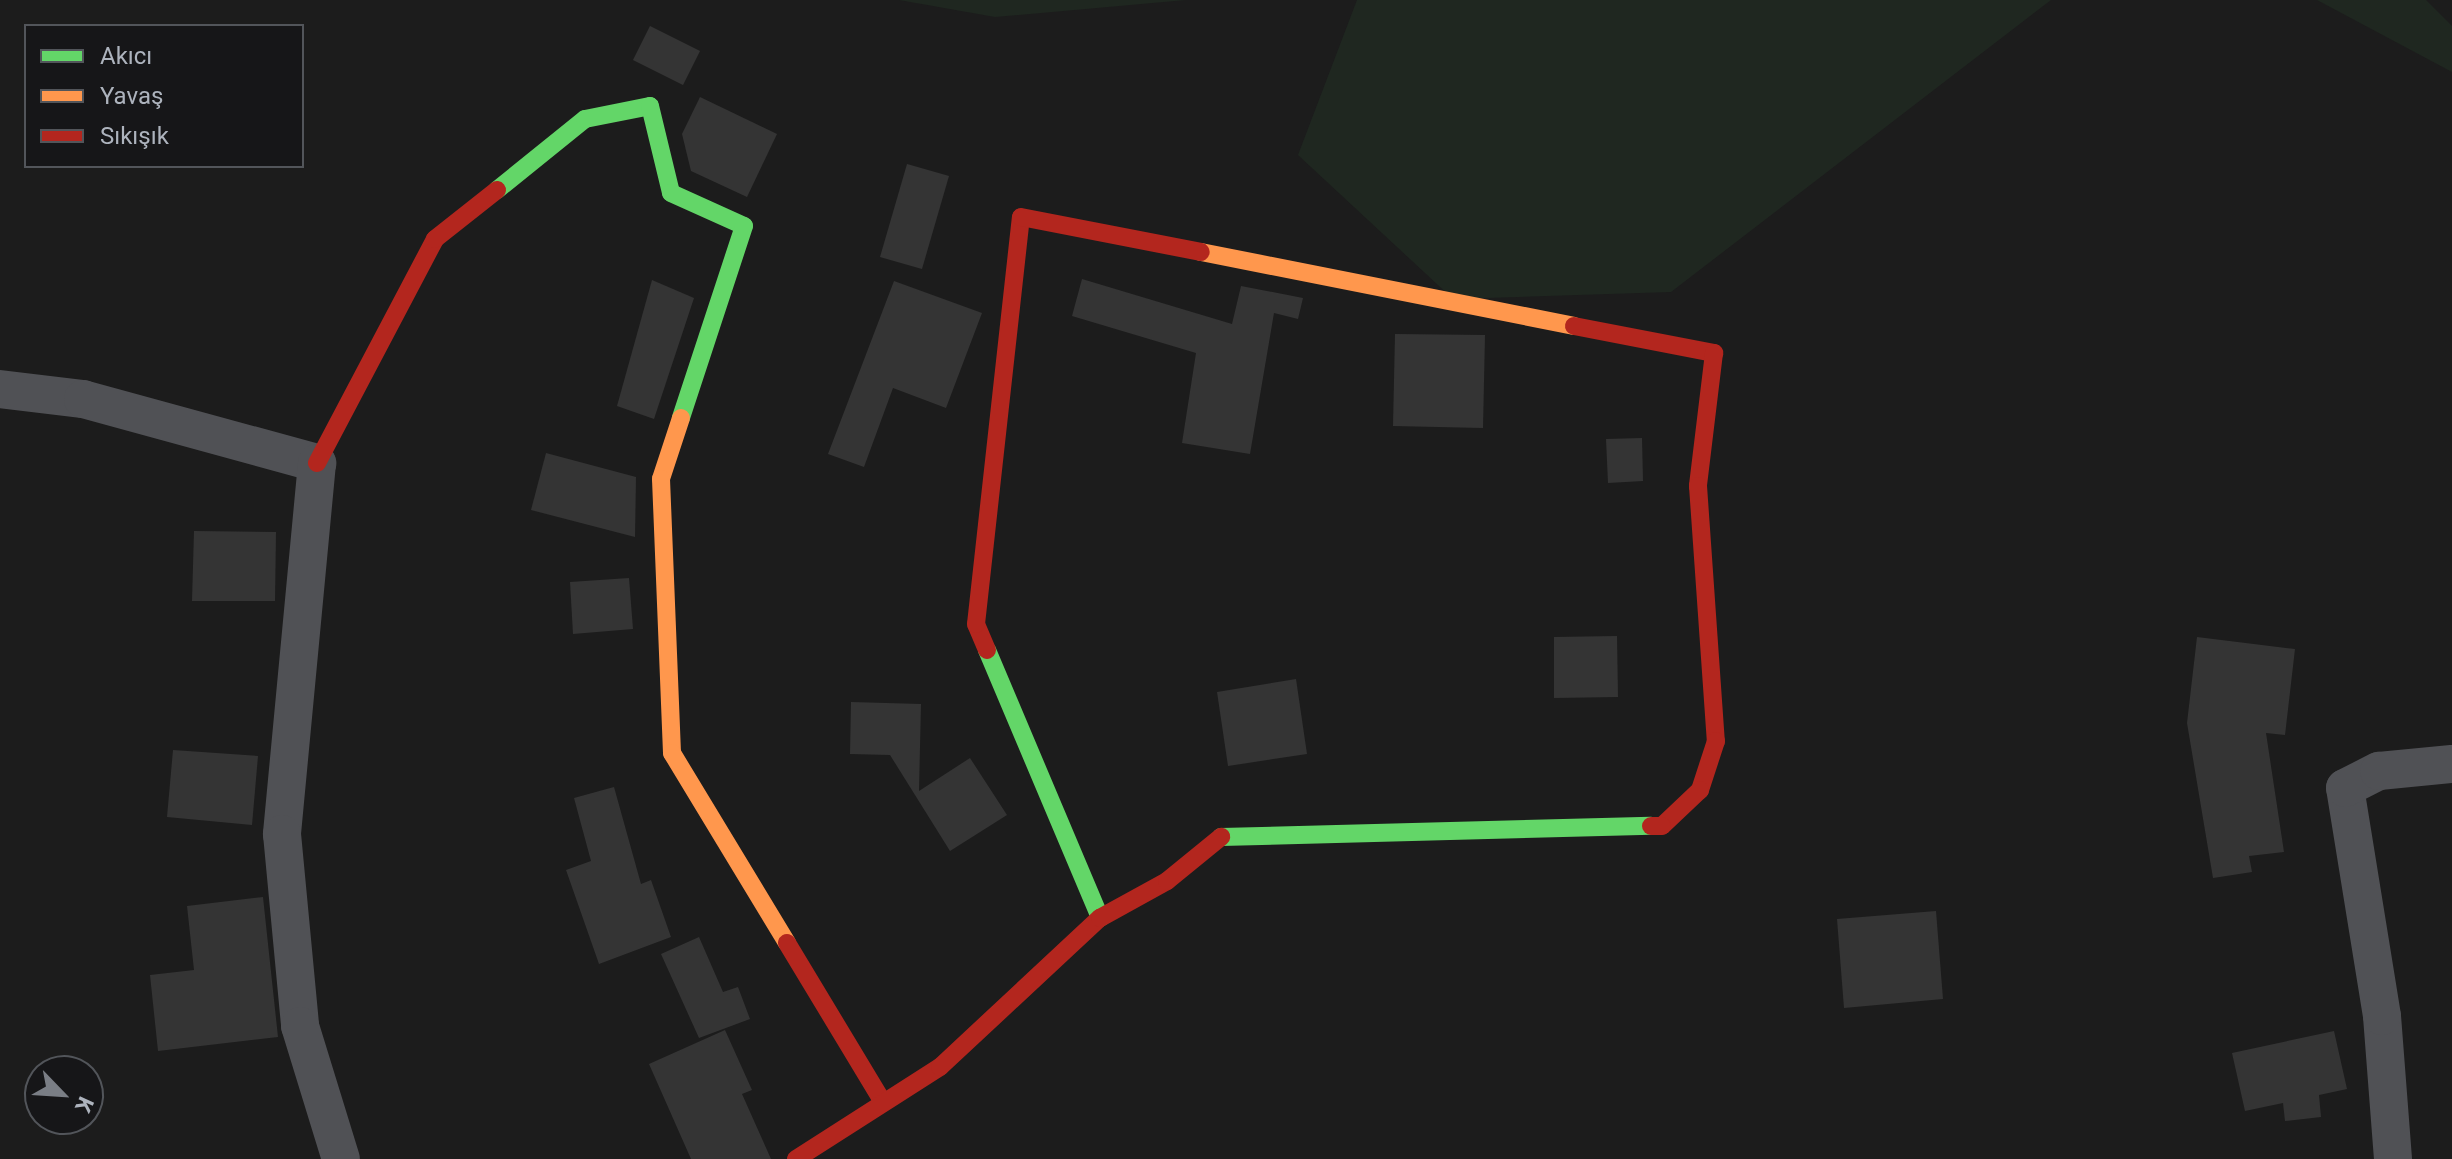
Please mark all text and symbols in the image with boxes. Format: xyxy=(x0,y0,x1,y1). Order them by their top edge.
legend xyxy=(24,24,304,168)
text: Akıcı xyxy=(100,42,152,70)
text: Yavaş xyxy=(100,82,163,110)
text: Sıkışık xyxy=(100,122,169,150)
north arrow xyxy=(24,1055,104,1135)
text: K xyxy=(70,1093,99,1116)

